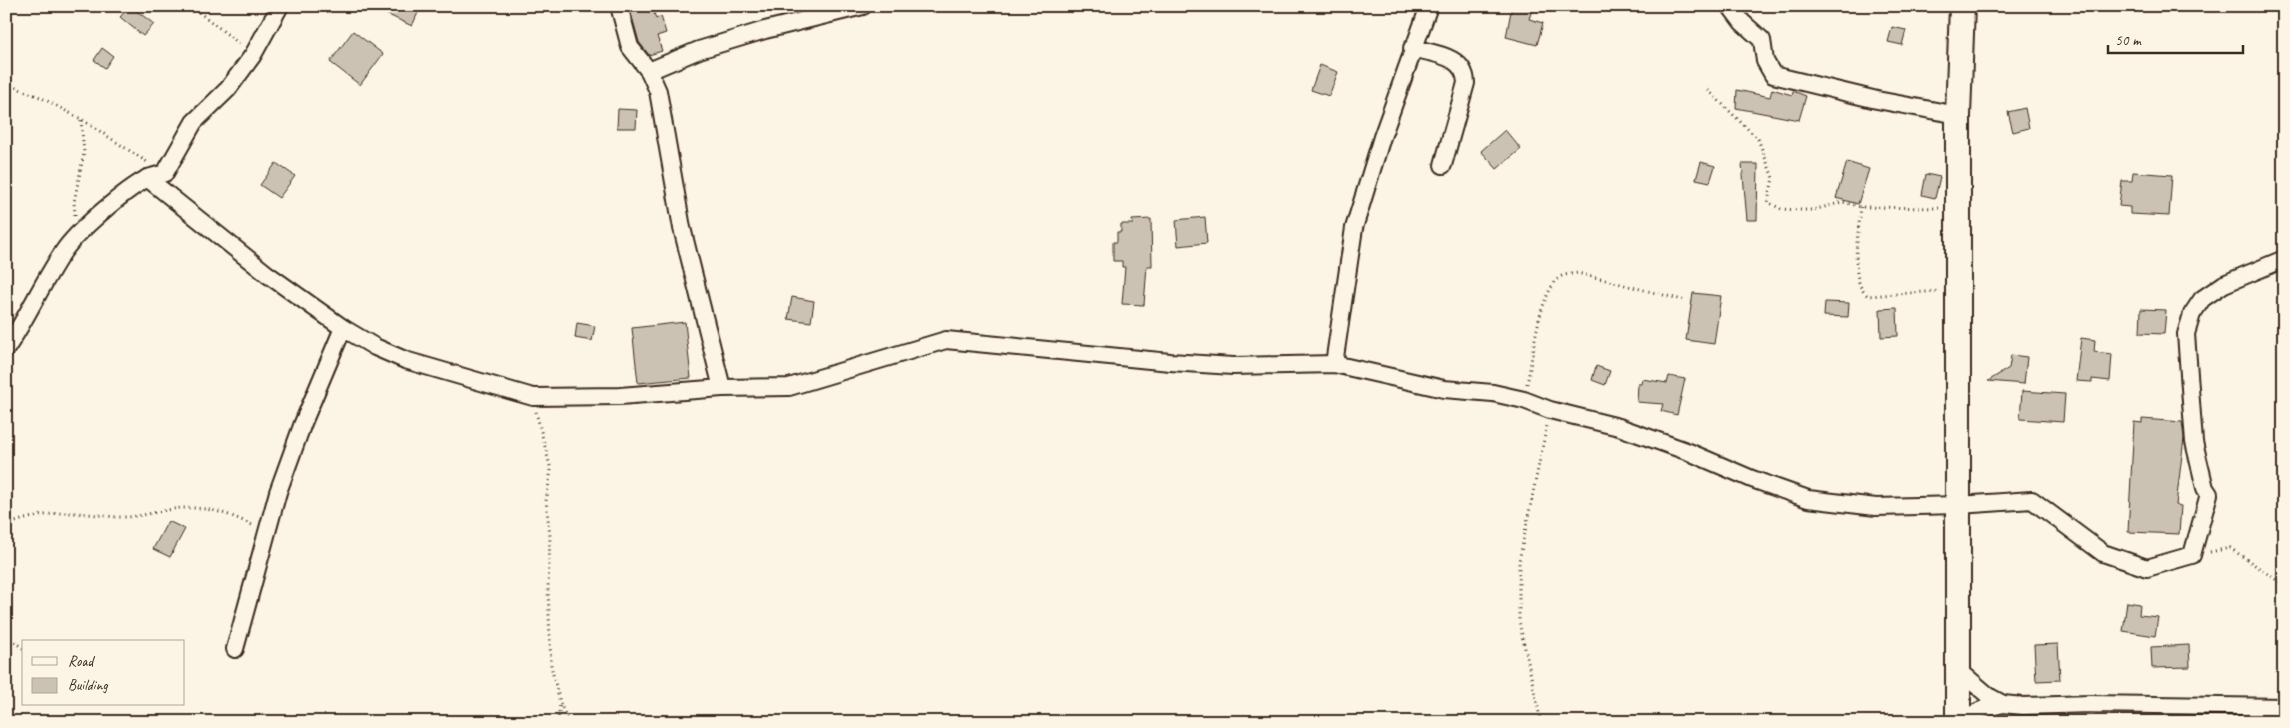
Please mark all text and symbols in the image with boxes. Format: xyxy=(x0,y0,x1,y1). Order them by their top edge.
scale bar xyxy=(2108,22,2242,54)
text: 50 m xyxy=(2115,31,2142,50)
legend xyxy=(22,640,185,706)
text: Road xyxy=(68,652,95,671)
text: Building xyxy=(68,676,108,695)

